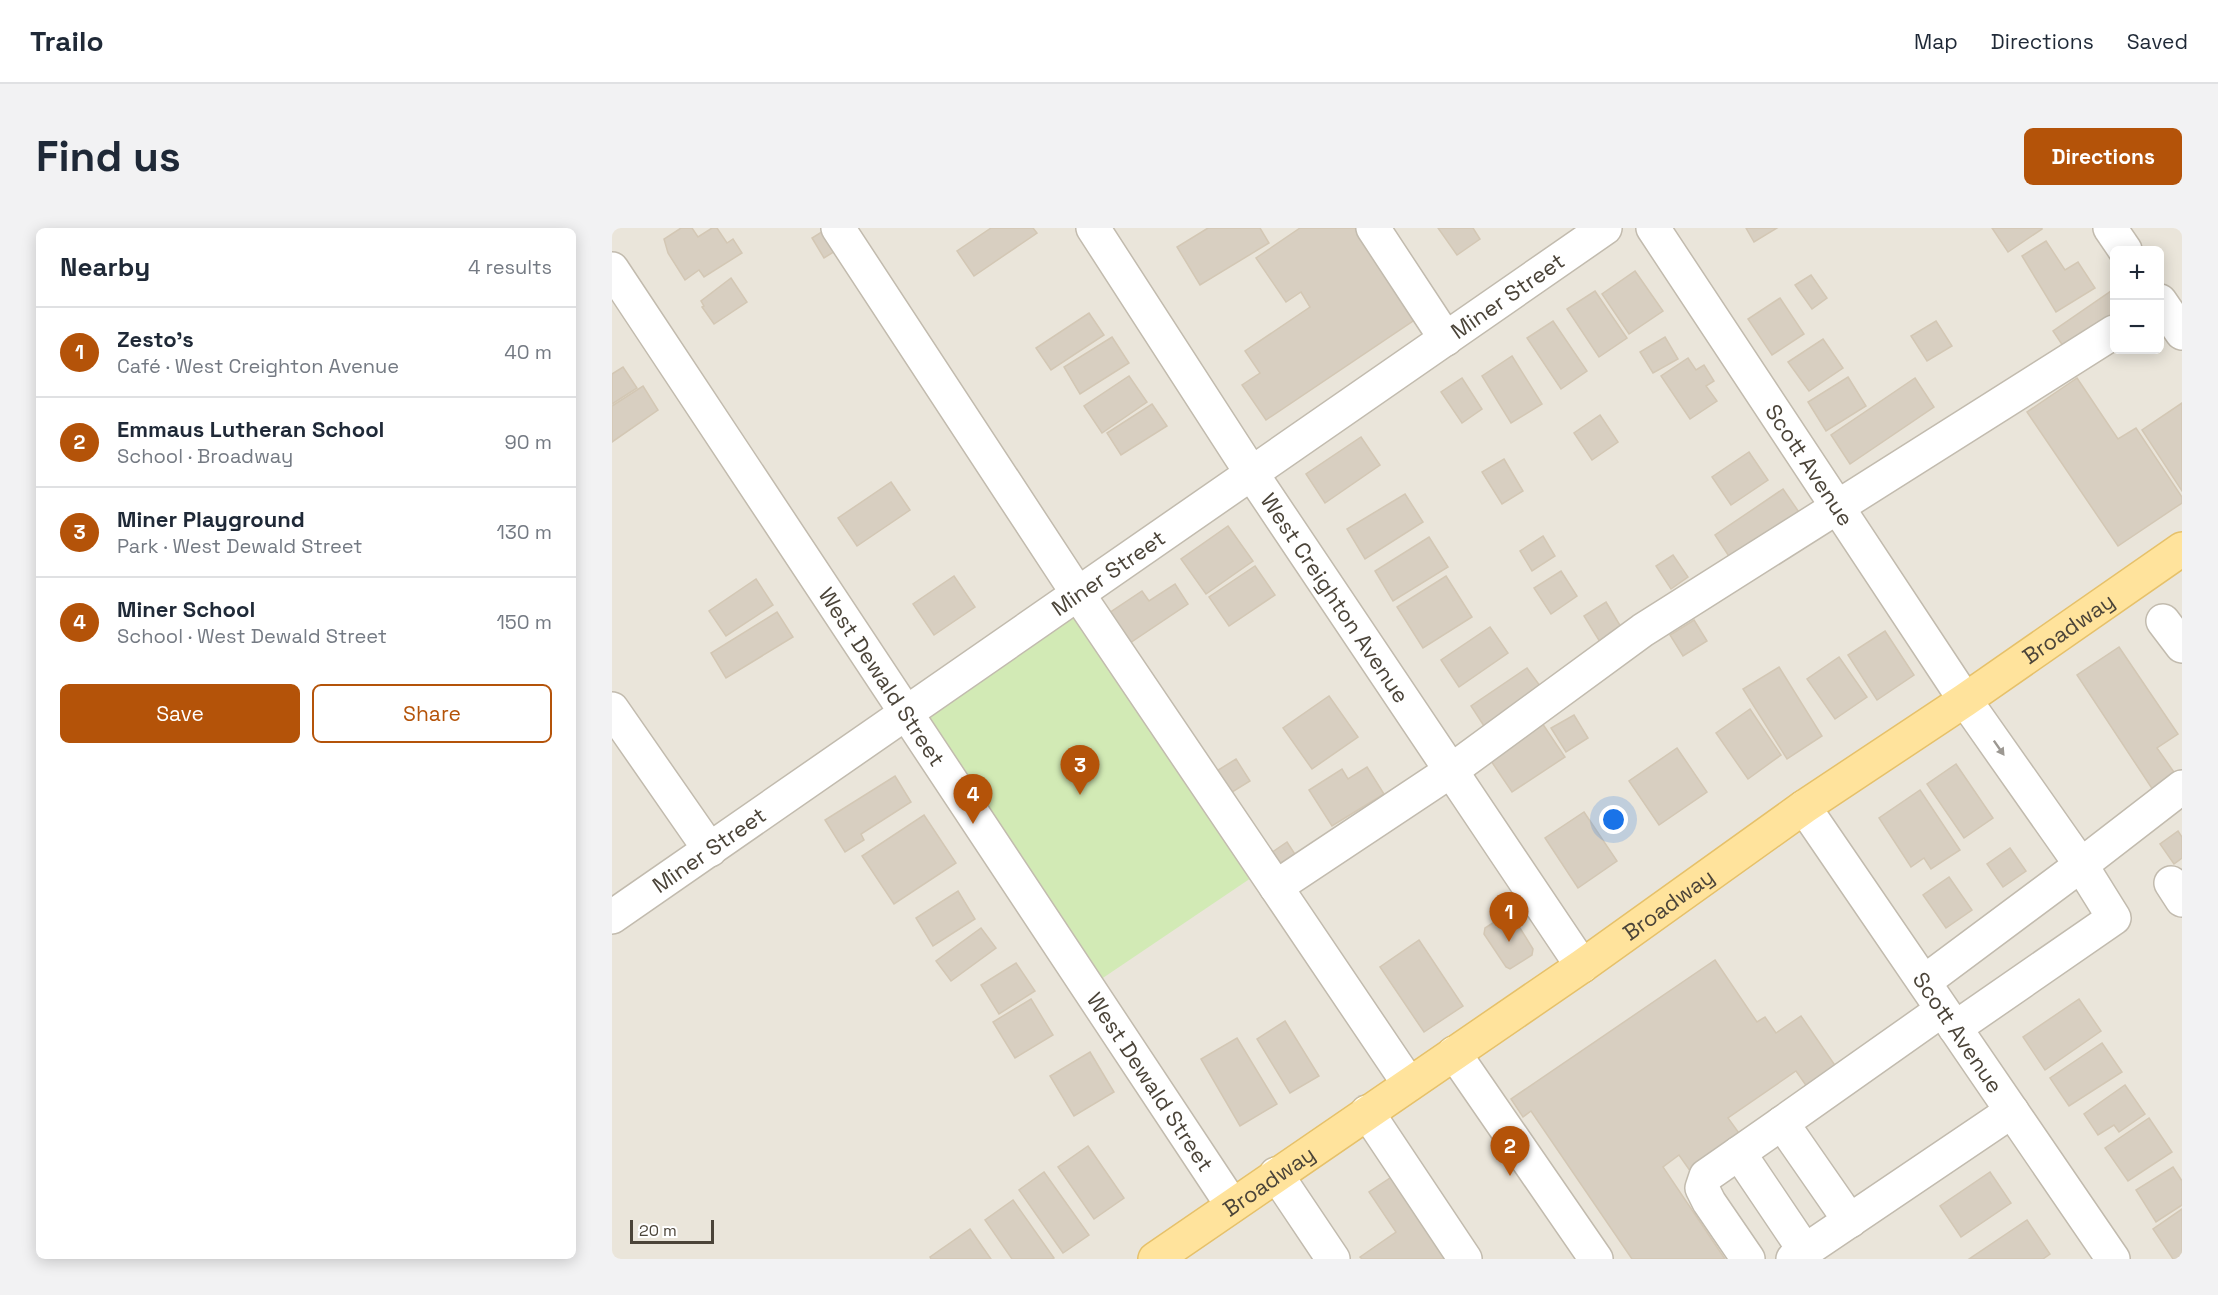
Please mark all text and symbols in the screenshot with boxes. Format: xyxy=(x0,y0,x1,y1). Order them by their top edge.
text: Trailo xyxy=(30,23,104,59)
text: Map xyxy=(1914,28,1958,55)
text: Directions xyxy=(1991,28,2094,55)
text: Saved xyxy=(2127,28,2188,55)
button: Directions xyxy=(2024,128,2182,185)
text: Find us xyxy=(36,130,181,183)
street label: Miner Street xyxy=(1445,246,1570,345)
map controls xyxy=(2110,246,2164,354)
button: + xyxy=(2110,246,2164,300)
text: Nearby xyxy=(60,250,150,284)
text: 4 results xyxy=(468,254,552,280)
button: − xyxy=(2110,300,2164,354)
text: Zesto's xyxy=(117,325,194,353)
text: 1 xyxy=(75,339,84,365)
text: 40 m xyxy=(504,339,552,365)
text: Café · West Creighton Avenue xyxy=(117,353,399,379)
street label: Scott Avenue xyxy=(1759,399,1860,531)
text: Emmaus Lutheran School xyxy=(117,415,384,443)
text: 2 xyxy=(74,429,85,455)
text: 90 m xyxy=(505,429,552,455)
text: School · Broadway xyxy=(117,443,293,469)
street label: West Creighton Avenue xyxy=(1255,488,1415,708)
text: Miner Playground xyxy=(117,505,305,533)
text: 3 xyxy=(73,519,86,545)
text: 130 m xyxy=(496,519,552,545)
street label: Miner Street xyxy=(1046,523,1171,622)
text: Park · West Dewald Street xyxy=(117,533,362,559)
street label: West Dewald Street xyxy=(813,582,951,772)
street label: Broadway xyxy=(2017,586,2120,670)
text: Miner School xyxy=(117,595,255,623)
text: 4 xyxy=(73,609,86,635)
text: 150 m xyxy=(497,609,552,635)
text: School · West Dewald Street xyxy=(117,623,387,649)
button: Save xyxy=(60,684,300,743)
button: Share xyxy=(312,684,552,743)
one-way arrow xyxy=(1993,739,2005,755)
pin: 3 xyxy=(1060,746,1100,795)
pin: 4 xyxy=(954,774,992,824)
street label: Miner Street xyxy=(647,801,771,899)
your location xyxy=(1599,805,1628,834)
street label: Broadway xyxy=(1617,862,1719,946)
pin: 1 xyxy=(1490,892,1528,942)
street label: Scott Avenue xyxy=(1907,966,2009,1098)
street label: West Dewald Street xyxy=(1081,987,1220,1177)
pin: 2 xyxy=(1490,1126,1530,1176)
street label: Broadway xyxy=(1217,1139,1320,1222)
scale bar xyxy=(630,1217,714,1244)
text: 20 m xyxy=(639,1220,677,1241)

